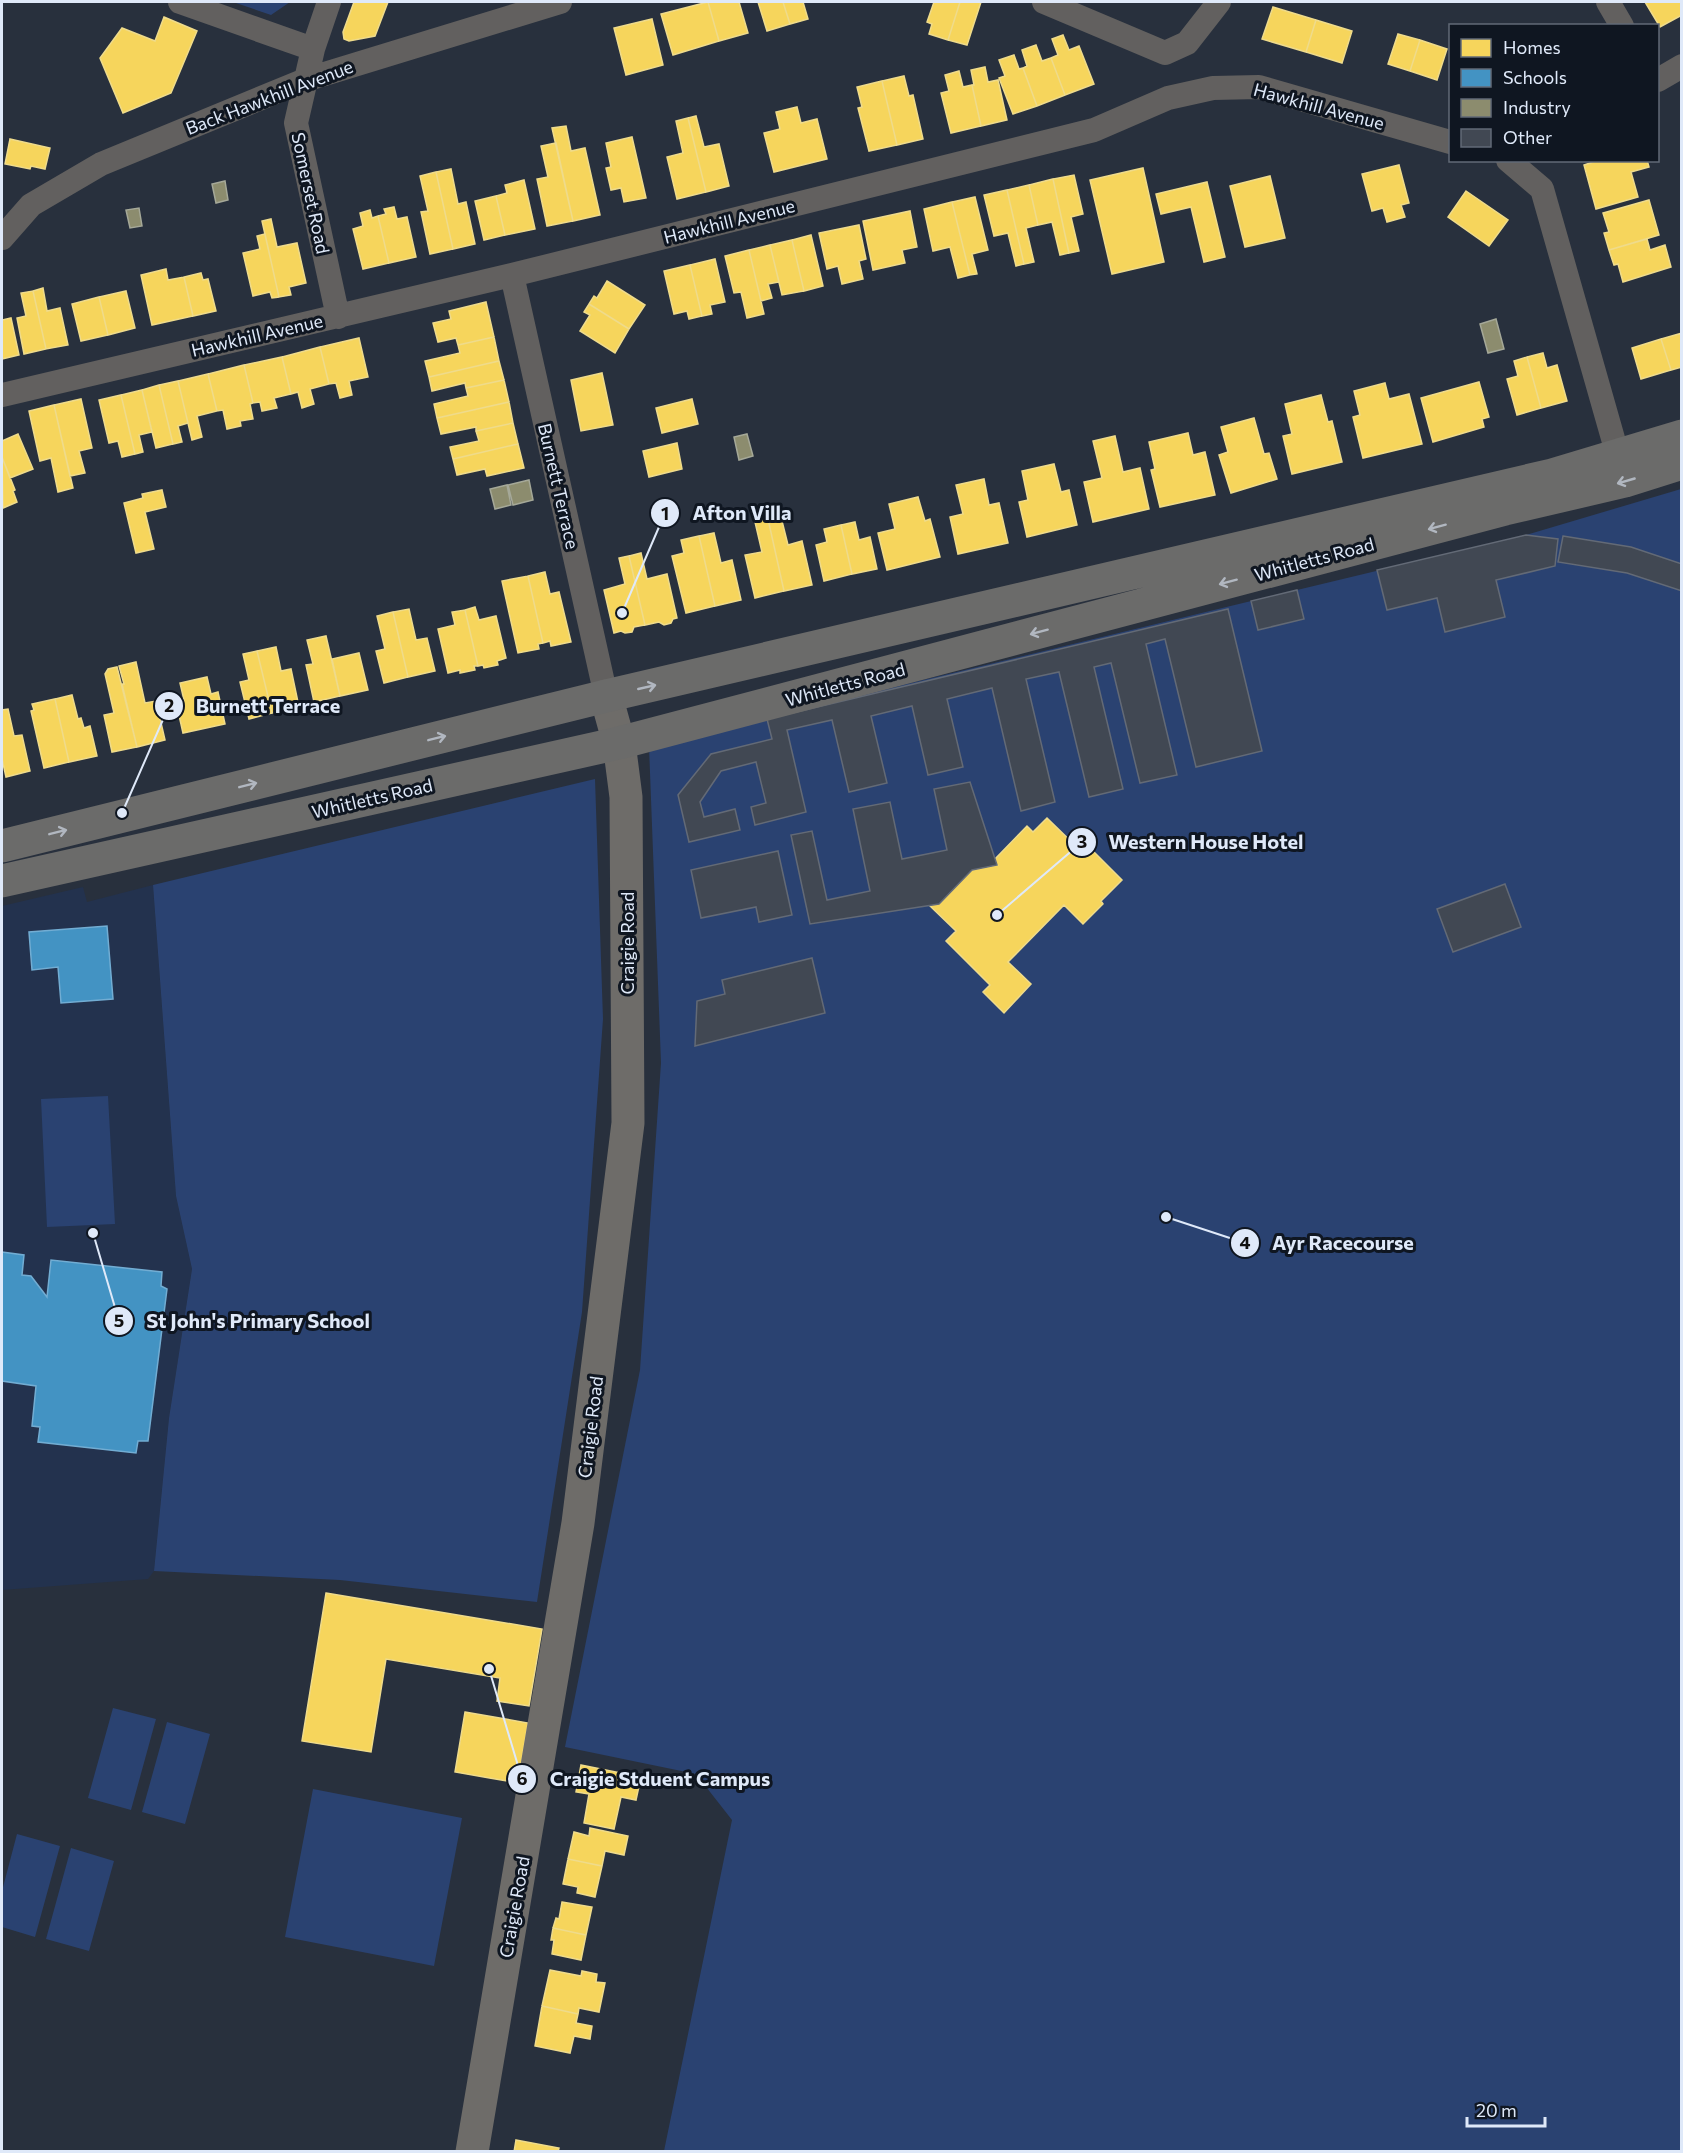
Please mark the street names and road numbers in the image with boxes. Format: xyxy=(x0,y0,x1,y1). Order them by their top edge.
street label: Back Hawkhill Avenue xyxy=(182,55,356,139)
street label: Hawkhill Avenue xyxy=(1251,78,1387,134)
street label: Somerset Road xyxy=(287,130,335,256)
street label: Hawkhill Avenue xyxy=(661,194,797,248)
street label: Hawkhill Avenue xyxy=(189,309,325,361)
street label: Burnett Terrace xyxy=(534,421,584,551)
street label: Whitletts Road xyxy=(1252,532,1376,586)
street label: Whitletts Road xyxy=(783,657,907,711)
street label: Whitletts Road xyxy=(310,773,434,823)
street label: Craigie Road xyxy=(616,892,638,994)
street label: Craigie Road xyxy=(573,1375,607,1479)
street label: Craigie Road xyxy=(494,1854,534,1960)

